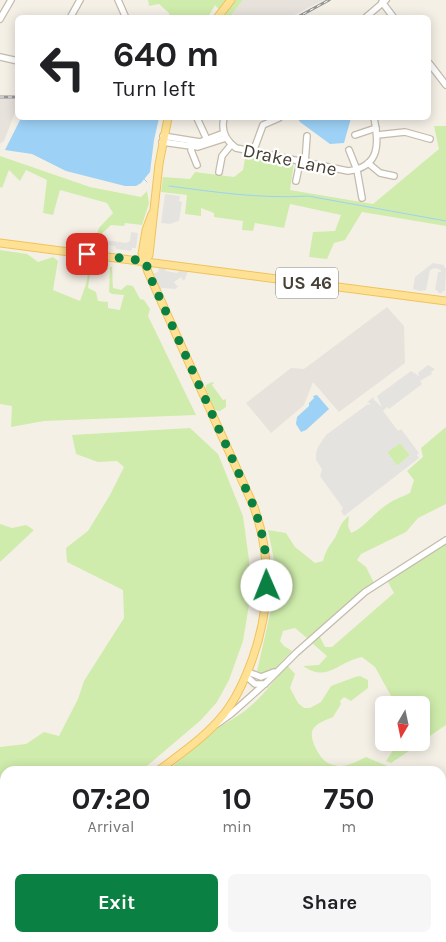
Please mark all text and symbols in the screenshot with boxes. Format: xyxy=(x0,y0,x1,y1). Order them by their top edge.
text: 640 m xyxy=(113,34,219,75)
icon: left xyxy=(30,35,95,100)
text: Turn left xyxy=(113,76,196,102)
street label: Drake Lane xyxy=(241,139,339,181)
pin xyxy=(66,233,108,275)
icon: arrive xyxy=(73,240,101,268)
road number: US 46 xyxy=(276,268,338,298)
position arrow xyxy=(240,559,292,611)
north arrow xyxy=(375,696,430,751)
map controls xyxy=(375,696,430,751)
text: 07:20 xyxy=(71,781,151,817)
text: 10 xyxy=(222,781,252,817)
text: 750 xyxy=(323,781,375,817)
text: Arrival xyxy=(88,817,134,836)
text: min xyxy=(222,817,252,836)
text: m xyxy=(341,817,356,836)
button: Exit xyxy=(15,874,218,932)
button: Share xyxy=(228,874,431,932)

